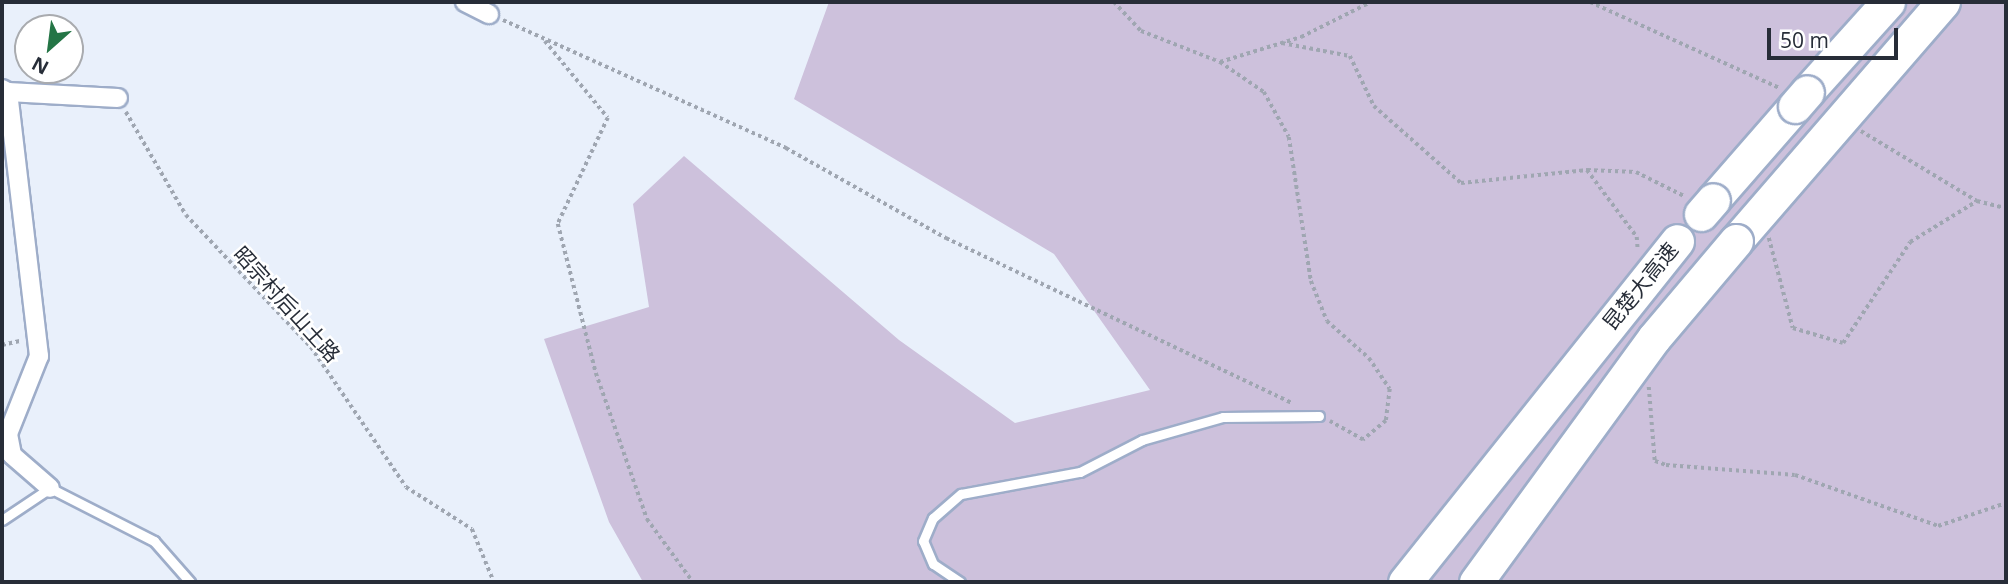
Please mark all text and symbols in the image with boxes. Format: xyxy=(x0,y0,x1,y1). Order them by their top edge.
north arrow xyxy=(14,14,84,84)
scale bar xyxy=(1770,14,1901,58)
text: 50 m xyxy=(1780,26,1829,54)
text: N xyxy=(27,51,53,81)
street label: 昆楚大高速 xyxy=(1597,237,1683,335)
street label: 昭宗村后山土路 xyxy=(228,241,346,367)

